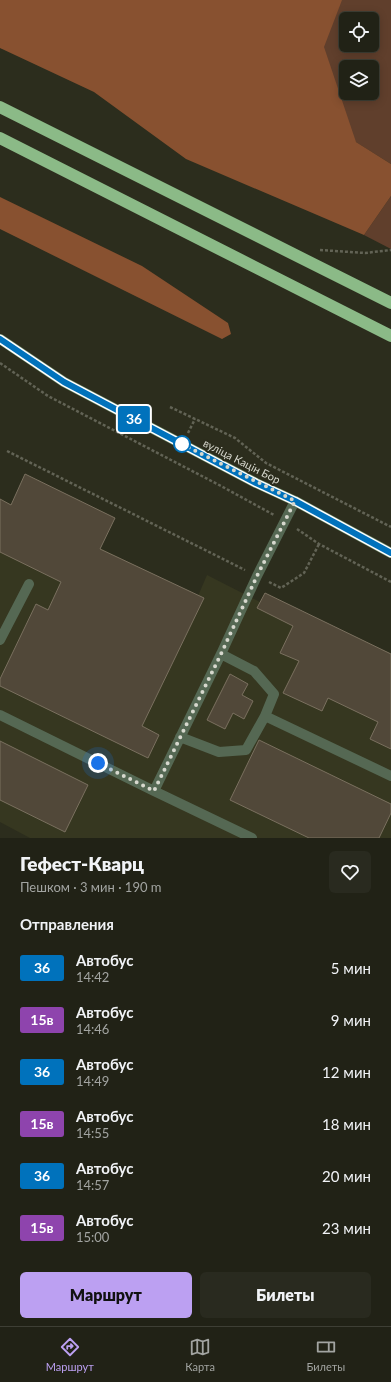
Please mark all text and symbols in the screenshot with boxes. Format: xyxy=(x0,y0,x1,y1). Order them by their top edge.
map controls xyxy=(339,12,379,100)
button: locate xyxy=(339,12,379,52)
button: layers xyxy=(339,60,379,100)
line badge: 36 xyxy=(116,406,152,432)
text: 36 xyxy=(126,410,142,427)
unlabelled marker xyxy=(173,435,191,453)
street label: вуліца Кацін Бор xyxy=(201,436,283,486)
your location xyxy=(88,753,108,773)
button: heart xyxy=(329,851,371,893)
text: Гефест-Кварц xyxy=(20,852,144,875)
text: Пешком · 3 мин · 190 m xyxy=(20,879,161,895)
text: Отправления xyxy=(20,915,114,933)
text: Автобус xyxy=(76,951,133,969)
text: 36 xyxy=(34,959,50,976)
text: 5 мин xyxy=(331,959,371,977)
text: 14:42 xyxy=(76,969,109,985)
text: Автобус xyxy=(76,1003,133,1021)
text: 15в xyxy=(30,1011,54,1028)
text: 9 мин xyxy=(331,1011,371,1029)
text: 14:46 xyxy=(76,1021,109,1037)
text: Автобус xyxy=(76,1055,133,1073)
text: 36 xyxy=(34,1063,50,1080)
text: 12 мин xyxy=(322,1063,371,1081)
text: 14:49 xyxy=(76,1073,109,1089)
text: Автобус xyxy=(76,1107,133,1125)
text: 15в xyxy=(30,1115,54,1132)
text: 18 мин xyxy=(322,1115,371,1133)
text: 14:55 xyxy=(76,1125,109,1141)
text: Автобус xyxy=(76,1159,133,1177)
text: 36 xyxy=(34,1167,50,1184)
text: 20 мин xyxy=(322,1167,371,1185)
text: 14:57 xyxy=(76,1177,109,1193)
text: Автобус xyxy=(76,1211,133,1229)
text: 15в xyxy=(30,1219,54,1236)
text: 23 мин xyxy=(322,1219,371,1237)
text: 15:00 xyxy=(76,1229,109,1245)
button: Маршрут xyxy=(20,1272,192,1318)
button: Билеты xyxy=(200,1272,371,1318)
tab: Маршрут xyxy=(46,1336,94,1373)
tab: Карта xyxy=(185,1336,215,1373)
tab: Билеты xyxy=(307,1336,345,1373)

